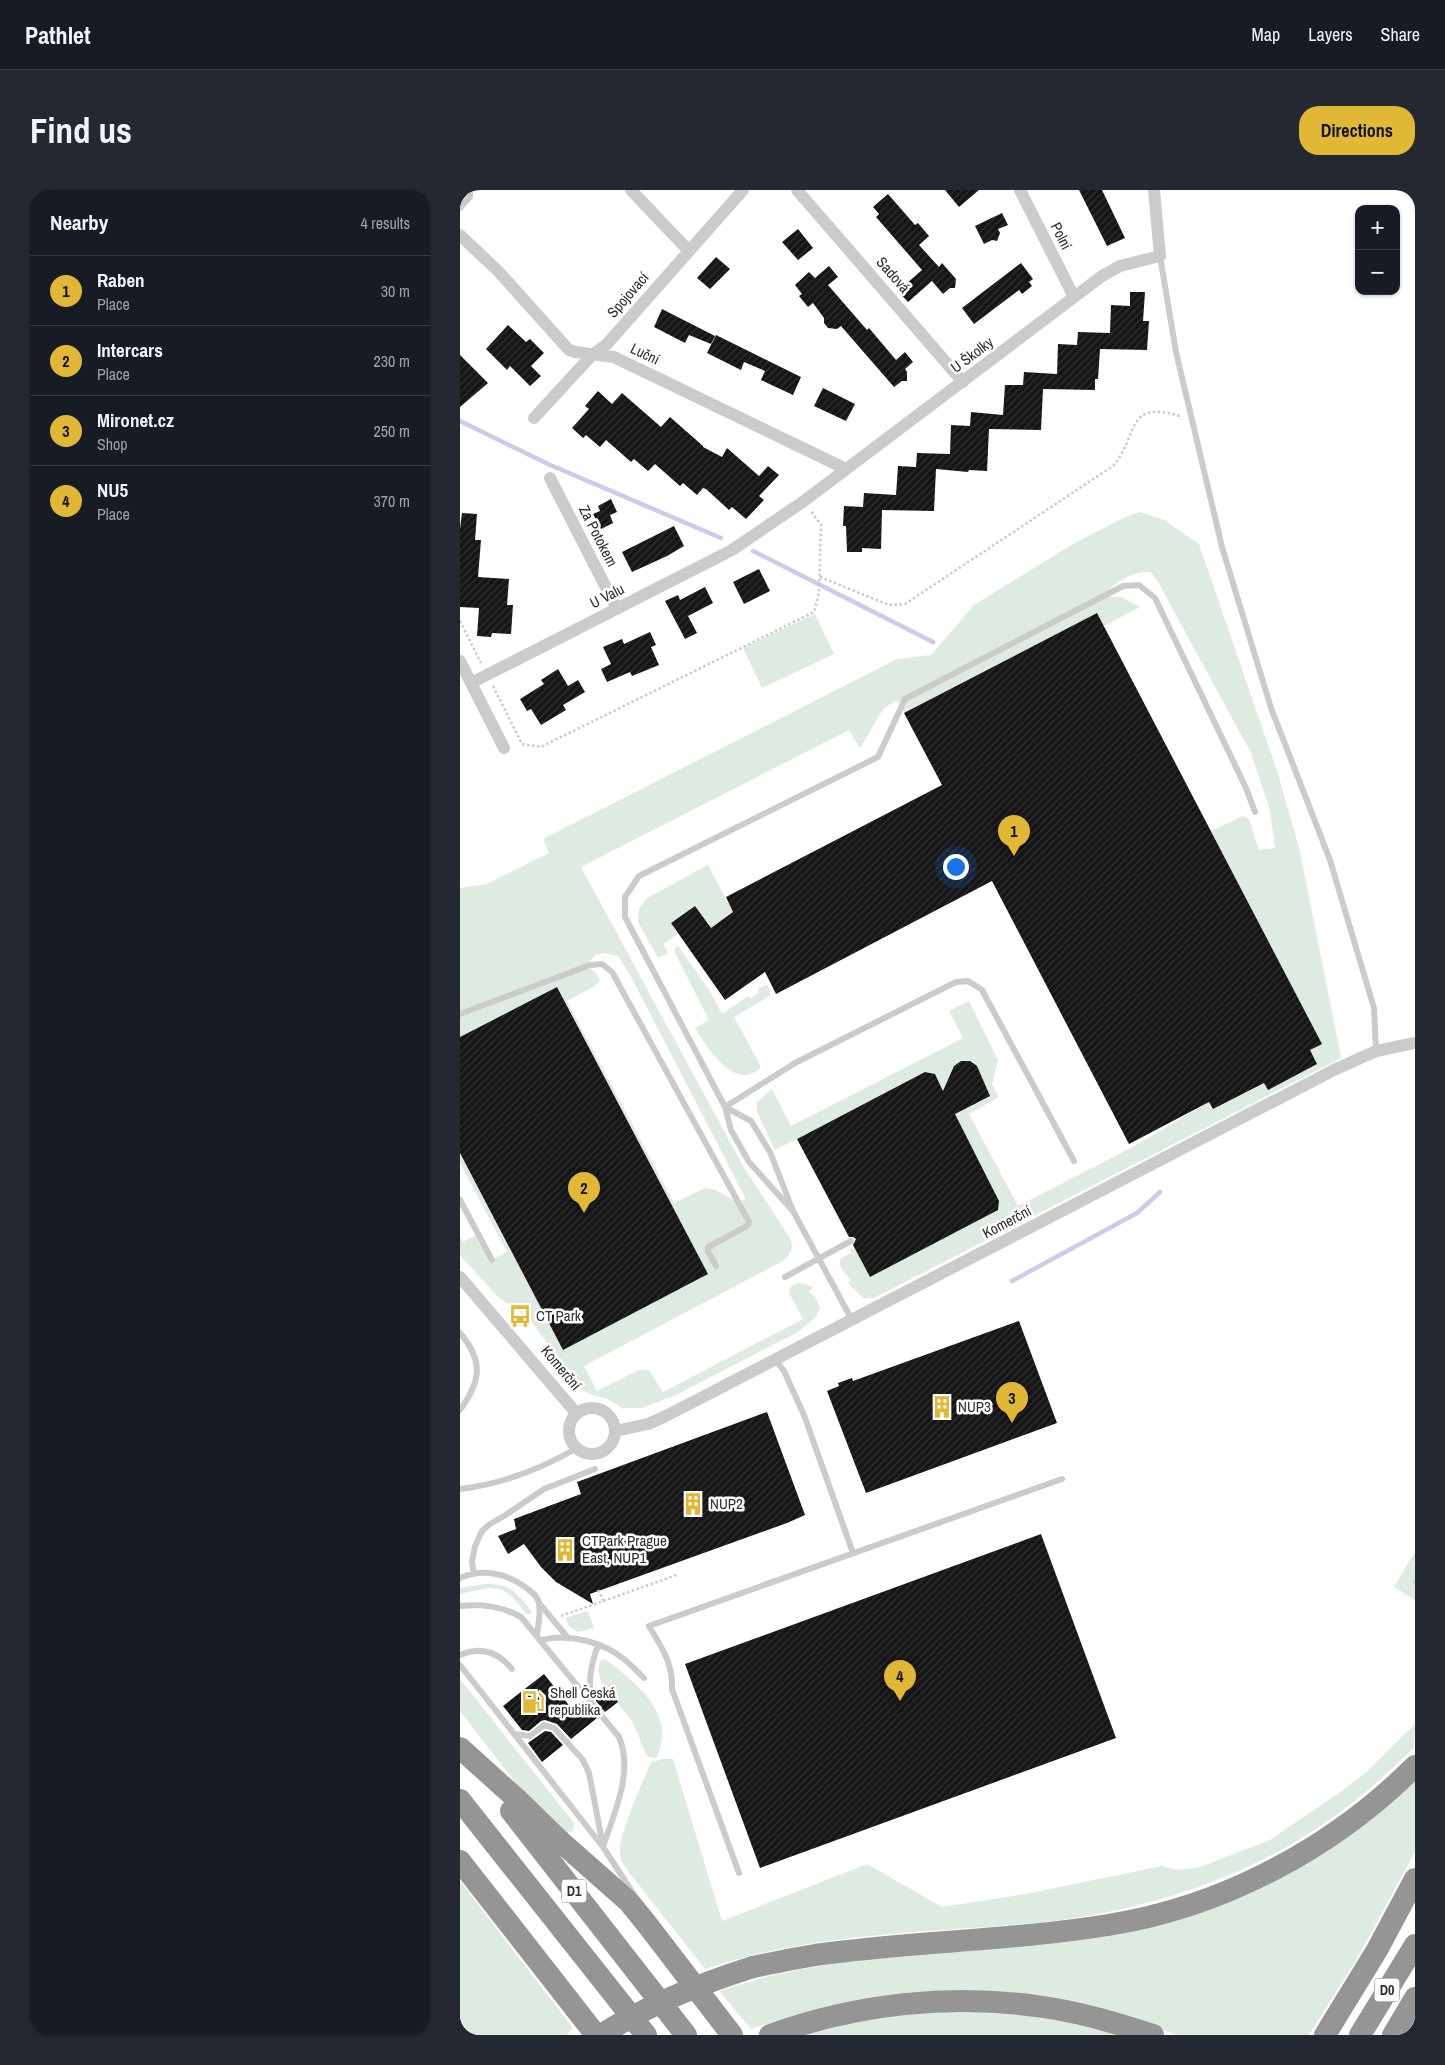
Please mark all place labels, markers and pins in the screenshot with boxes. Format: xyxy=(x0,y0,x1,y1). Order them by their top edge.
pin: 1 xyxy=(998,815,1030,856)
pin: 2 xyxy=(568,1172,600,1213)
bus stop icon: CT Park xyxy=(507,1303,533,1329)
place label: CT Park xyxy=(536,1305,582,1326)
pin: 3 xyxy=(996,1382,1028,1423)
building icon: NUP3 xyxy=(929,1394,955,1420)
place label: NUP3 xyxy=(958,1396,991,1417)
building icon: NUP2 xyxy=(680,1491,706,1517)
place label: NUP2 xyxy=(710,1493,743,1514)
place label: CTPark Prague East, NUP1 xyxy=(582,1530,667,1568)
building icon: CTPark Prague East, NUP1 xyxy=(552,1537,578,1563)
pin: 4 xyxy=(884,1660,916,1701)
place label: Shell Česká republika xyxy=(550,1682,616,1720)
fuel station icon: Shell Česká republika xyxy=(520,1689,546,1715)

